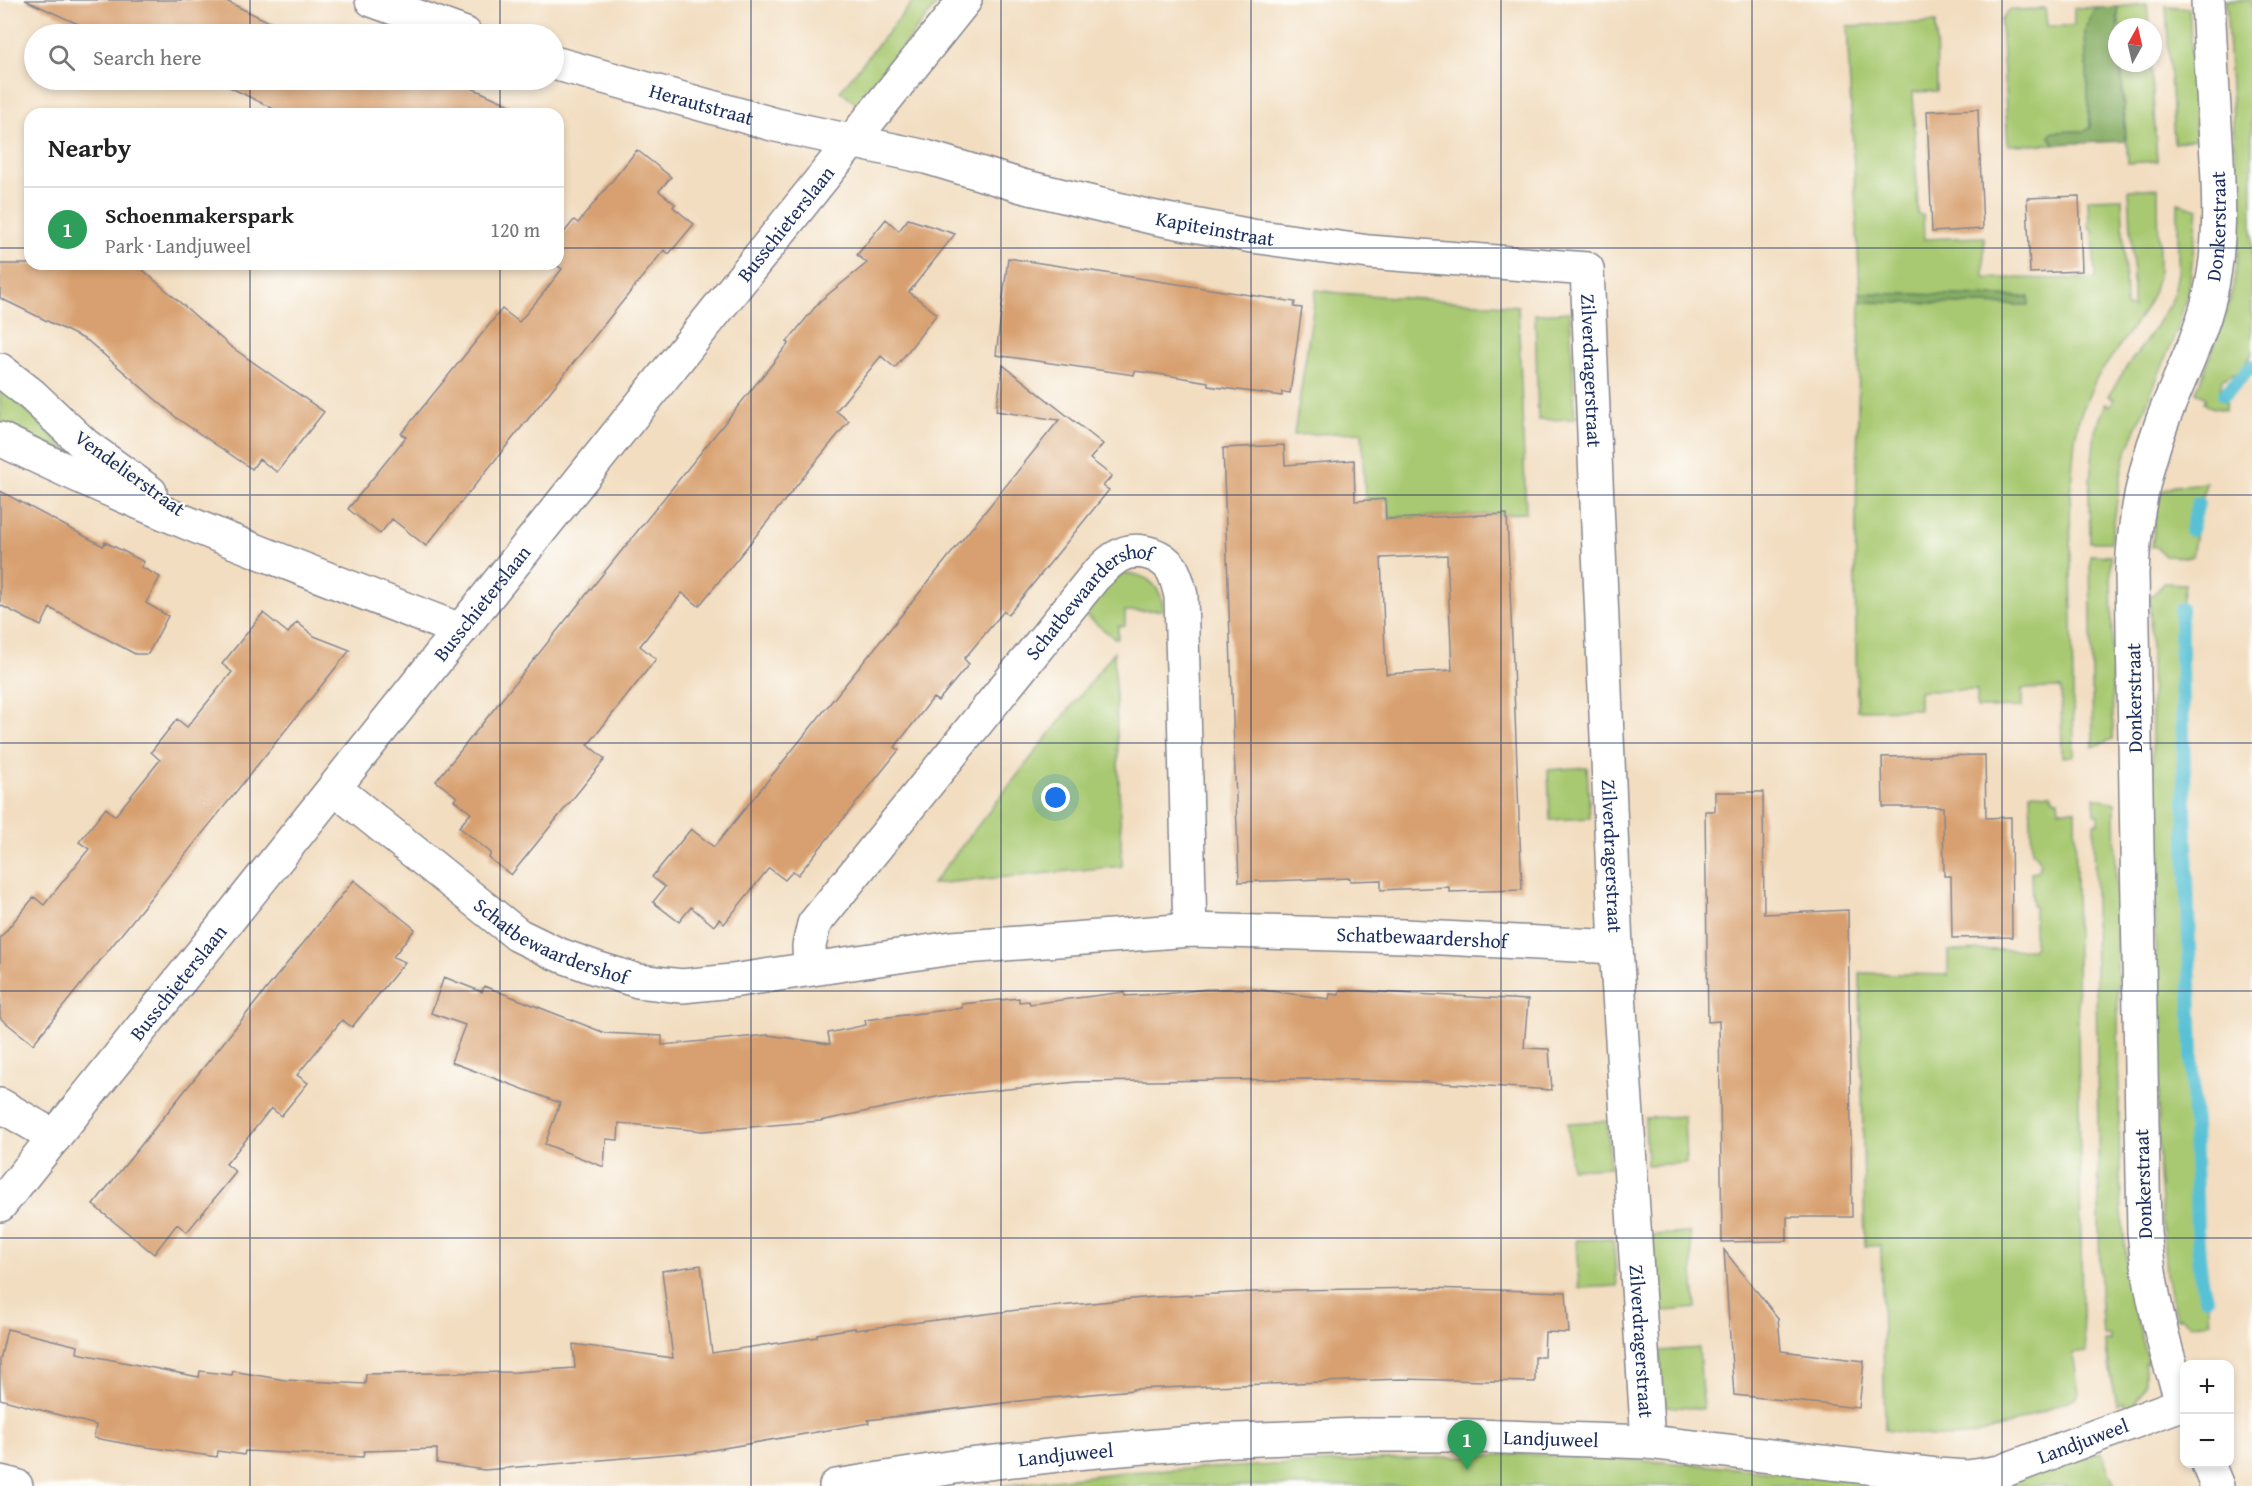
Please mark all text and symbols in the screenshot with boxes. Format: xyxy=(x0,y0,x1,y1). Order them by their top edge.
north arrow xyxy=(2108,18,2162,72)
search box xyxy=(24,24,564,90)
icon: search xyxy=(45,41,78,74)
text: Search here xyxy=(93,41,202,73)
street label: Herautstraat xyxy=(646,75,757,132)
text: Nearby xyxy=(48,128,131,167)
street label: Busschieterslaan xyxy=(730,159,841,288)
street label: Donkerstraat xyxy=(2198,171,2233,283)
text: Schoenmakerspark xyxy=(105,199,294,231)
street label: Kapiteinstraat xyxy=(1153,203,1276,253)
text: 1 xyxy=(62,215,73,244)
text: 120 m xyxy=(490,215,540,244)
text: Park · Landjuweel xyxy=(105,231,251,260)
street label: Zilverdragerstraat xyxy=(1574,293,1610,448)
street label: Vendelierstraat xyxy=(69,423,192,523)
street label: Schatbewaardershof xyxy=(1018,536,1160,666)
street label: Busschieterslaan xyxy=(426,539,537,667)
street label: Donkerstraat xyxy=(2118,643,2149,753)
street label: Zilverdragerstraat xyxy=(1595,779,1630,933)
your location xyxy=(1041,783,1070,812)
street label: Schatbewaardershof xyxy=(468,890,635,992)
street label: Busschieterslaan xyxy=(122,918,233,1046)
street label: Schatbewaardershof xyxy=(1336,919,1511,955)
street label: Donkerstraat xyxy=(2126,1129,2159,1239)
street label: Zilverdragerstraat xyxy=(1623,1264,1661,1419)
map controls xyxy=(2180,1360,2234,1468)
button: + xyxy=(2180,1360,2234,1414)
street label: Landjuweel xyxy=(2033,1410,2133,1471)
button: − xyxy=(2180,1414,2234,1468)
pin: 1 xyxy=(1448,1420,1486,1470)
street label: Landjuweel xyxy=(1503,1422,1600,1454)
street label: Landjuweel xyxy=(1017,1435,1115,1473)

